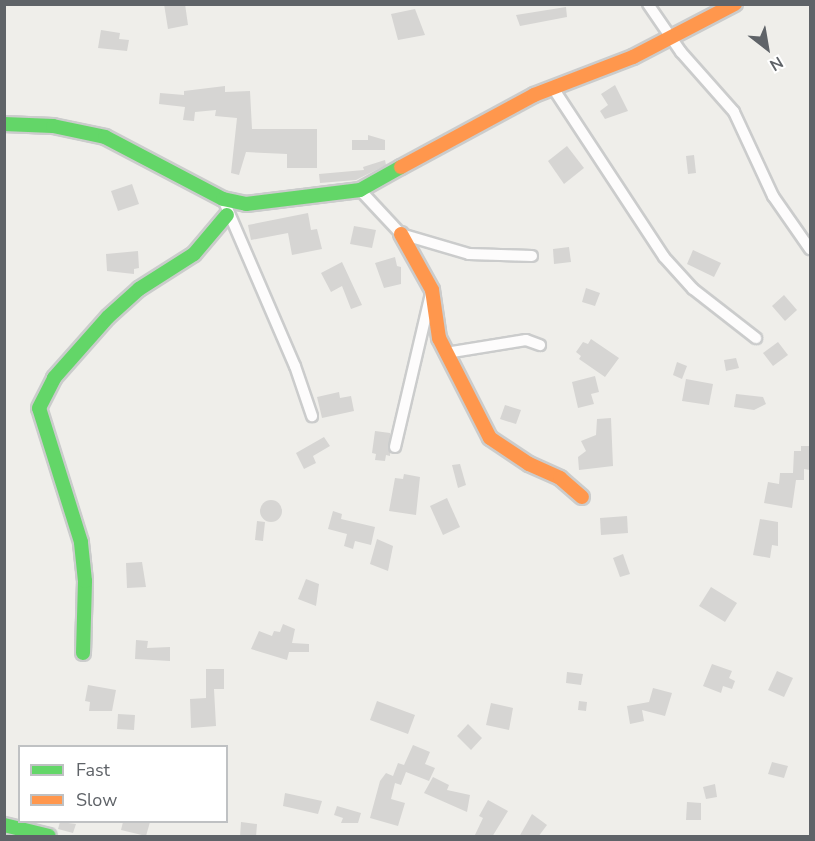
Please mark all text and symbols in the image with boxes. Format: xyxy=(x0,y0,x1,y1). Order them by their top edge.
north arrow xyxy=(737,18,797,78)
text: N xyxy=(765,51,787,76)
legend xyxy=(18,745,228,823)
text: Fast xyxy=(76,758,110,782)
text: Slow xyxy=(76,788,117,812)

